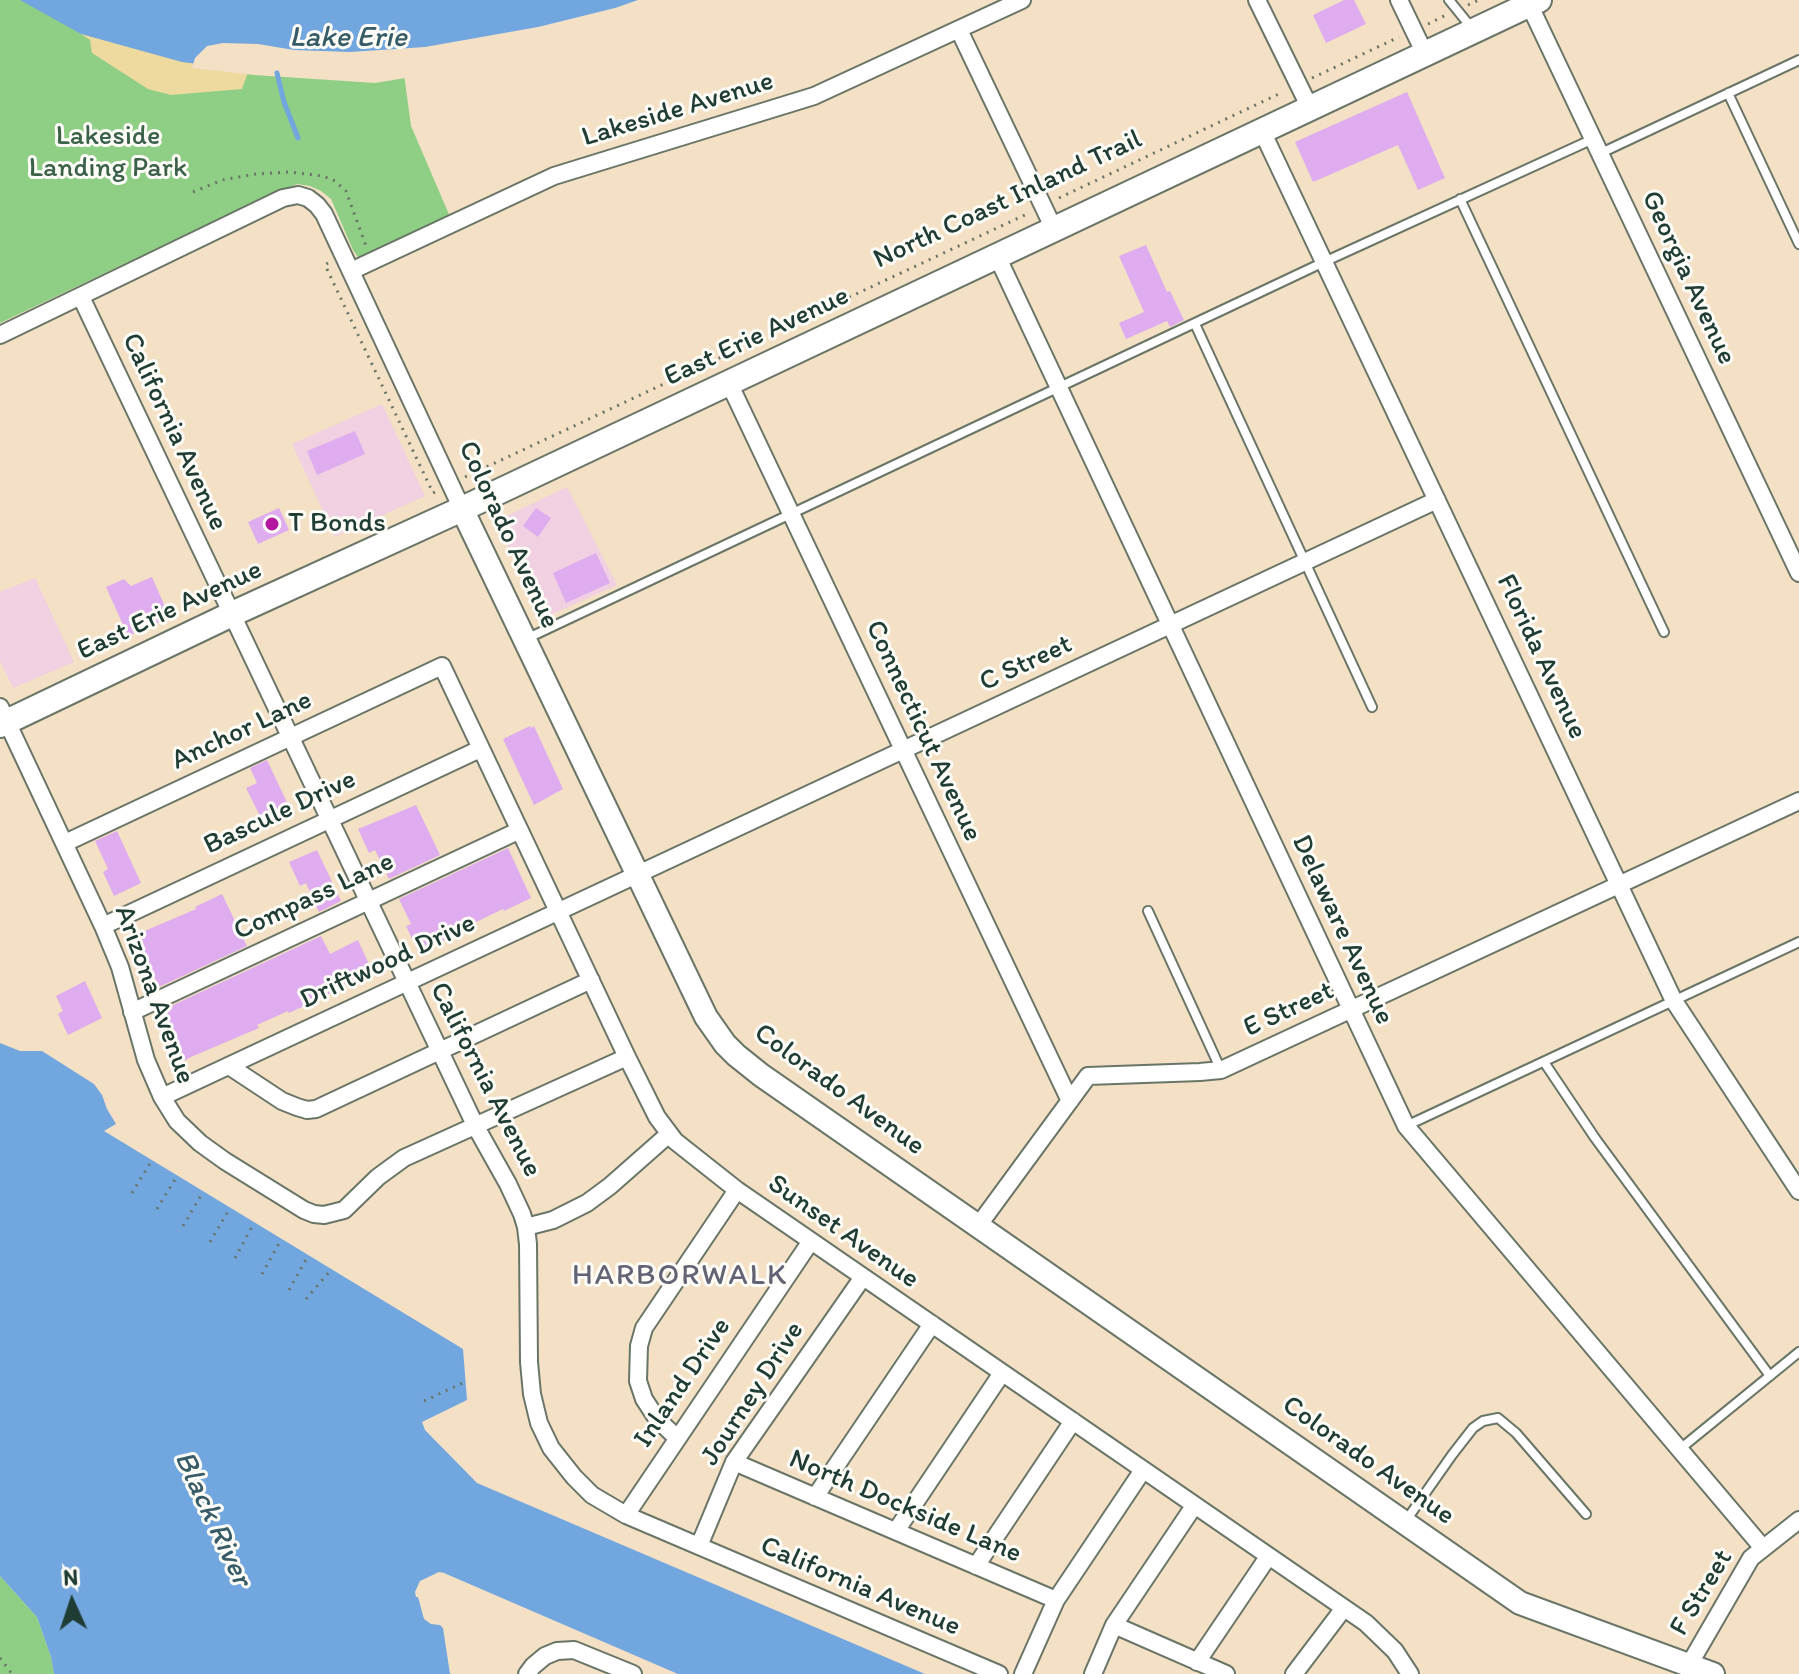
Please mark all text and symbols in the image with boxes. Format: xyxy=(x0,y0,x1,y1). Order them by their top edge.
water label: Lake Erie xyxy=(289,20,407,56)
street label: Lakeside Avenue xyxy=(578,65,778,155)
park label: Lakeside Landing Park xyxy=(29,120,187,186)
street label: North Coast Inland Trail xyxy=(868,123,1148,277)
street label: Georgia Avenue xyxy=(1633,186,1743,370)
street label: East Erie Avenue xyxy=(659,280,855,394)
street label: California Avenue xyxy=(114,328,234,536)
street label: Colorado Avenue xyxy=(450,436,566,634)
place label: T Bonds xyxy=(288,507,386,541)
marker: T Bonds xyxy=(263,515,281,533)
street label: East Erie Avenue xyxy=(72,554,268,668)
street label: Florida Avenue xyxy=(1488,569,1594,745)
street label: Connecticut Avenue xyxy=(857,615,989,847)
street label: C Street xyxy=(974,628,1078,700)
street label: Anchor Lane xyxy=(166,684,318,778)
street label: Bascule Drive xyxy=(199,763,361,863)
street label: Delaware Avenue xyxy=(1283,830,1401,1030)
street label: Compass Lane xyxy=(229,845,399,949)
street label: Arizona Avenue xyxy=(106,901,202,1089)
street label: Driftwood Drive xyxy=(295,907,481,1017)
street label: E Street xyxy=(1239,975,1339,1045)
street label: California Avenue xyxy=(421,977,549,1183)
street label: Colorado Avenue xyxy=(747,1017,931,1163)
street label: Sunset Avenue xyxy=(761,1167,925,1297)
district label: HARBORWALK xyxy=(571,1258,789,1294)
street label: Inland Drive xyxy=(627,1312,739,1454)
street label: Journey Drive xyxy=(694,1316,812,1472)
street label: Colorado Avenue xyxy=(1275,1389,1461,1533)
street label: North Dockside Lane xyxy=(784,1443,1026,1571)
water label: Black River xyxy=(165,1446,259,1592)
street label: California Avenue xyxy=(755,1530,965,1644)
street label: F Street xyxy=(1663,1544,1741,1642)
north arrow xyxy=(32,1562,112,1642)
text: N xyxy=(63,1564,79,1591)

